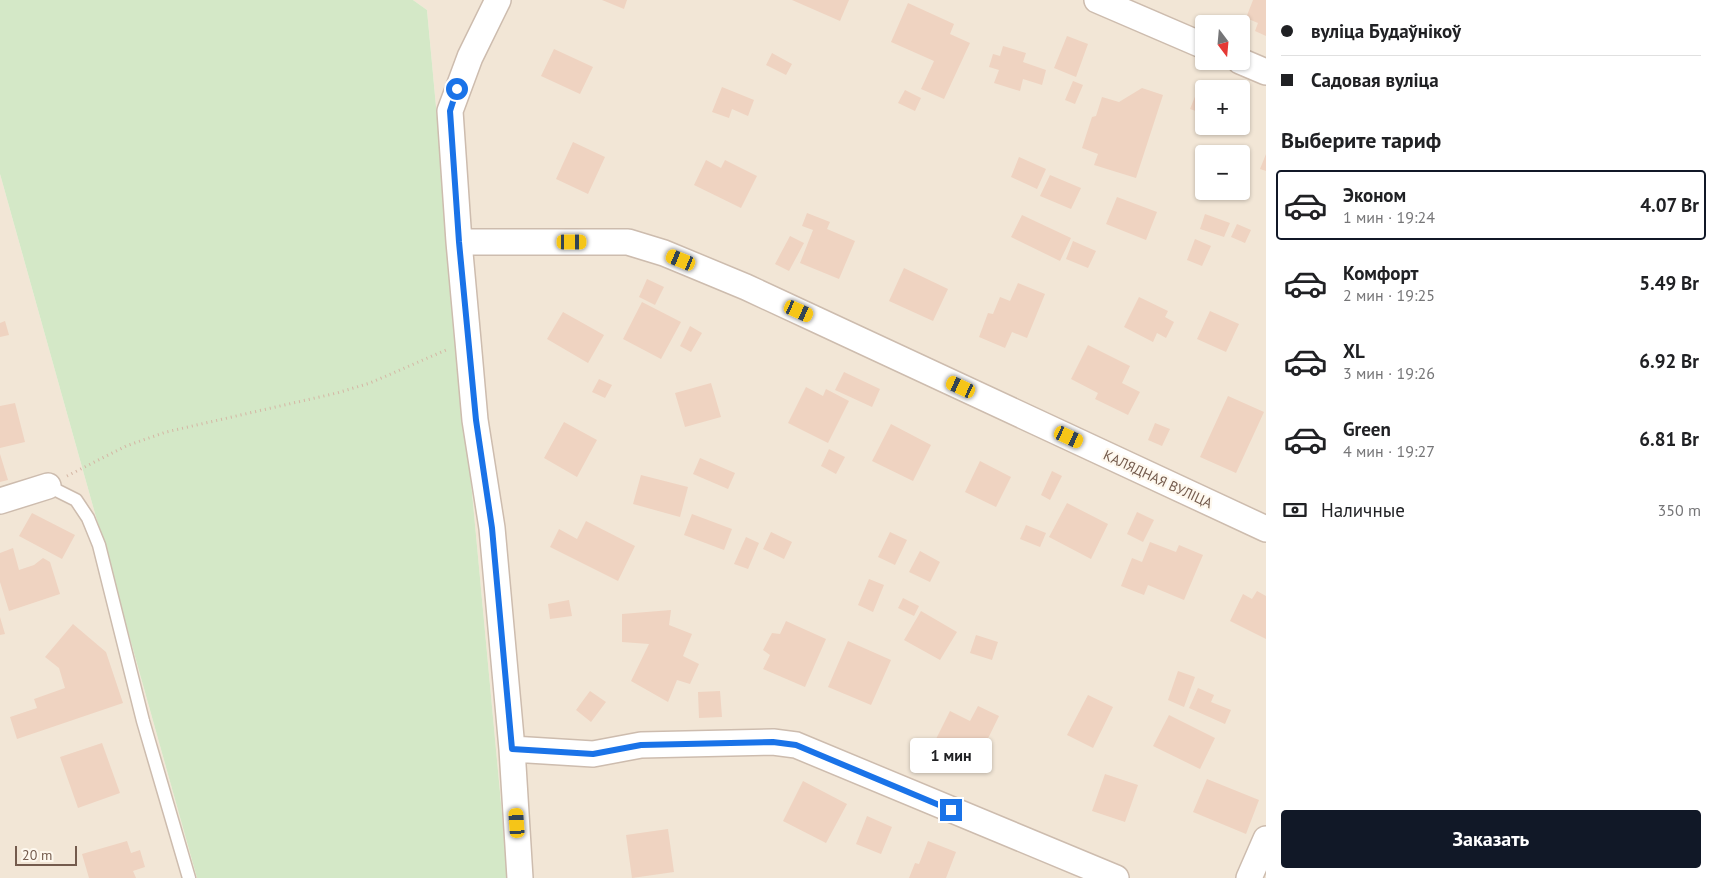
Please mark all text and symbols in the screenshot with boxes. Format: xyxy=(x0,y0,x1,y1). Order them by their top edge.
north arrow xyxy=(1195,15,1250,70)
map controls xyxy=(1195,15,1250,200)
text: вуліца Будаўнікоў xyxy=(1311,19,1461,43)
text: Садовая вуліца xyxy=(1311,68,1439,92)
route start xyxy=(446,78,468,100)
button: + xyxy=(1195,80,1250,135)
text: Выберите тариф xyxy=(1281,126,1441,154)
button: − xyxy=(1195,145,1250,200)
icon: car xyxy=(1283,183,1328,228)
text: Эконом xyxy=(1343,183,1406,207)
text: 4.07 Br xyxy=(1640,193,1699,217)
text: 1 мин · 19:24 xyxy=(1343,207,1435,227)
car xyxy=(557,235,587,250)
car xyxy=(664,247,697,273)
icon: car xyxy=(1283,261,1328,306)
text: Комфорт xyxy=(1343,261,1419,285)
text: 5.49 Br xyxy=(1639,271,1699,295)
text: 2 мин · 19:25 xyxy=(1343,285,1435,305)
car xyxy=(782,298,815,324)
icon: car xyxy=(1283,339,1328,384)
text: XL xyxy=(1343,339,1365,363)
text: 6.92 Br xyxy=(1639,349,1699,373)
text: 3 мин · 19:26 xyxy=(1343,363,1435,383)
car xyxy=(944,374,977,400)
icon: car xyxy=(1283,417,1328,462)
text: Green xyxy=(1343,417,1391,441)
car xyxy=(1052,424,1085,450)
text: 6.81 Br xyxy=(1639,427,1699,451)
text: 4 мин · 19:27 xyxy=(1343,441,1435,461)
street label: КАЛЯДНАЯ ВУЛІЦА xyxy=(1101,446,1216,512)
icon: cash xyxy=(1281,496,1309,524)
text: Наличные xyxy=(1321,498,1405,522)
text: 350 m xyxy=(1658,500,1701,520)
callout: 1 мин xyxy=(910,738,992,772)
text: 1 мин xyxy=(930,745,972,765)
route end xyxy=(940,799,962,821)
car xyxy=(508,808,525,838)
button: Заказать xyxy=(1281,810,1701,868)
scale bar xyxy=(15,843,78,866)
text: 20 m xyxy=(22,846,52,864)

